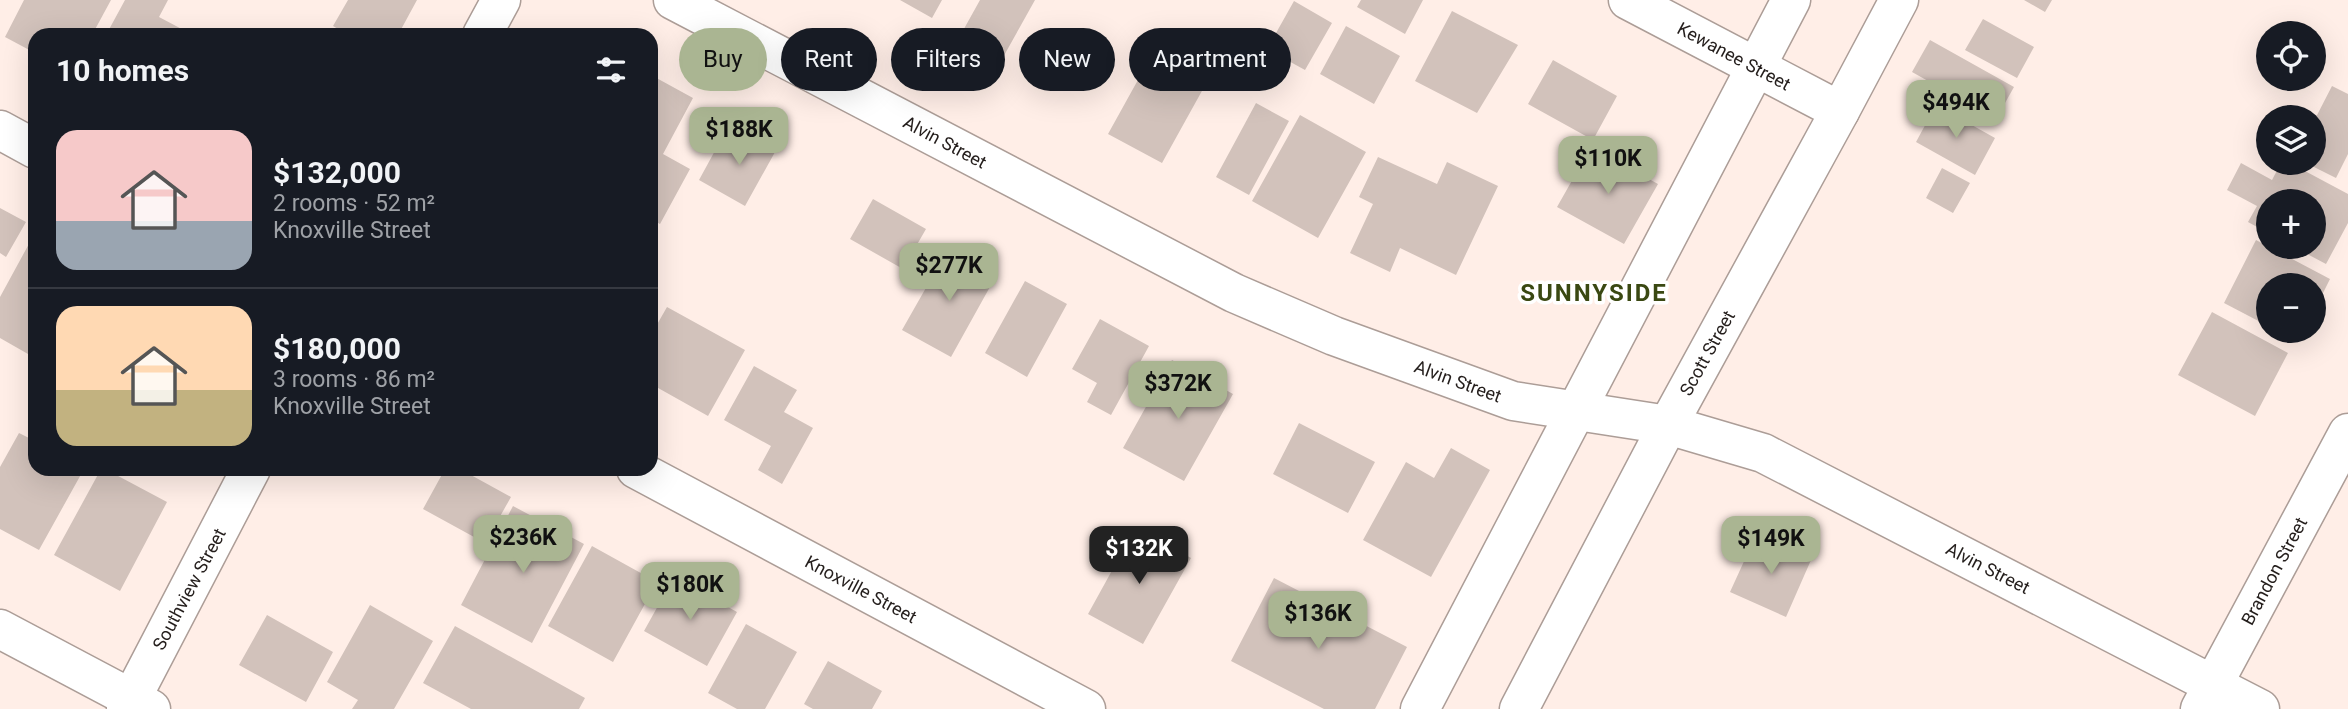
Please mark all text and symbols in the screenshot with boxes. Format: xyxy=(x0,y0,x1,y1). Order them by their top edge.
street label: Kewanee Street xyxy=(1674,17,1794,95)
map controls xyxy=(2256,21,2326,343)
button: locate xyxy=(2256,21,2326,91)
chip: Buy xyxy=(679,28,767,91)
chip: Rent xyxy=(781,28,877,91)
chip: Filters xyxy=(891,28,1005,91)
chip: New xyxy=(1019,28,1115,91)
chip: Apartment xyxy=(1129,28,1291,91)
icon: filters xyxy=(592,51,630,89)
text: 10 homes xyxy=(56,53,189,88)
pin: $494K xyxy=(1907,80,2005,140)
text: $494K xyxy=(1922,89,1990,116)
button: layers xyxy=(2256,105,2326,175)
pin: $188K xyxy=(690,108,788,167)
street label: Alvin Street xyxy=(900,111,990,173)
text: $188K xyxy=(705,116,773,143)
pin: $110K xyxy=(1559,136,1657,196)
text: $110K xyxy=(1574,145,1642,172)
text: $132,000 xyxy=(273,155,401,190)
icon: home xyxy=(112,158,196,242)
button: + xyxy=(2256,189,2326,259)
text: 2 rooms · 52 m² xyxy=(273,190,435,217)
text: Knoxville Street xyxy=(273,217,431,244)
pin: $277K xyxy=(900,244,998,303)
text: $277K xyxy=(915,252,983,279)
button: − xyxy=(2256,273,2326,343)
district label: SUNNYSIDE xyxy=(1520,279,1668,307)
street label: Scott Street xyxy=(1675,307,1739,399)
text: $180,000 xyxy=(273,331,401,366)
icon: home xyxy=(112,334,196,418)
street label: Alvin Street xyxy=(1412,356,1505,406)
pin: $372K xyxy=(1129,362,1227,421)
text: 3 rooms · 86 m² xyxy=(273,366,435,393)
text: $372K xyxy=(1144,370,1212,397)
text: Knoxville Street xyxy=(273,393,431,420)
street label: Brandon Street xyxy=(2237,513,2311,628)
pin: $236K xyxy=(474,516,572,575)
pin: $149K xyxy=(1722,516,1820,576)
street label: Southview Street xyxy=(148,524,230,653)
text: $236K xyxy=(489,524,557,551)
text: $149K xyxy=(1737,525,1805,552)
pin: $132K xyxy=(1090,526,1188,586)
text: $132K xyxy=(1105,535,1173,562)
street label: Alvin Street xyxy=(1943,538,2033,598)
street label: Knoxville Street xyxy=(802,551,921,627)
pin: $180K xyxy=(641,562,739,622)
text: $180K xyxy=(656,571,724,598)
pin: $136K xyxy=(1269,592,1367,651)
text: $136K xyxy=(1284,600,1352,627)

